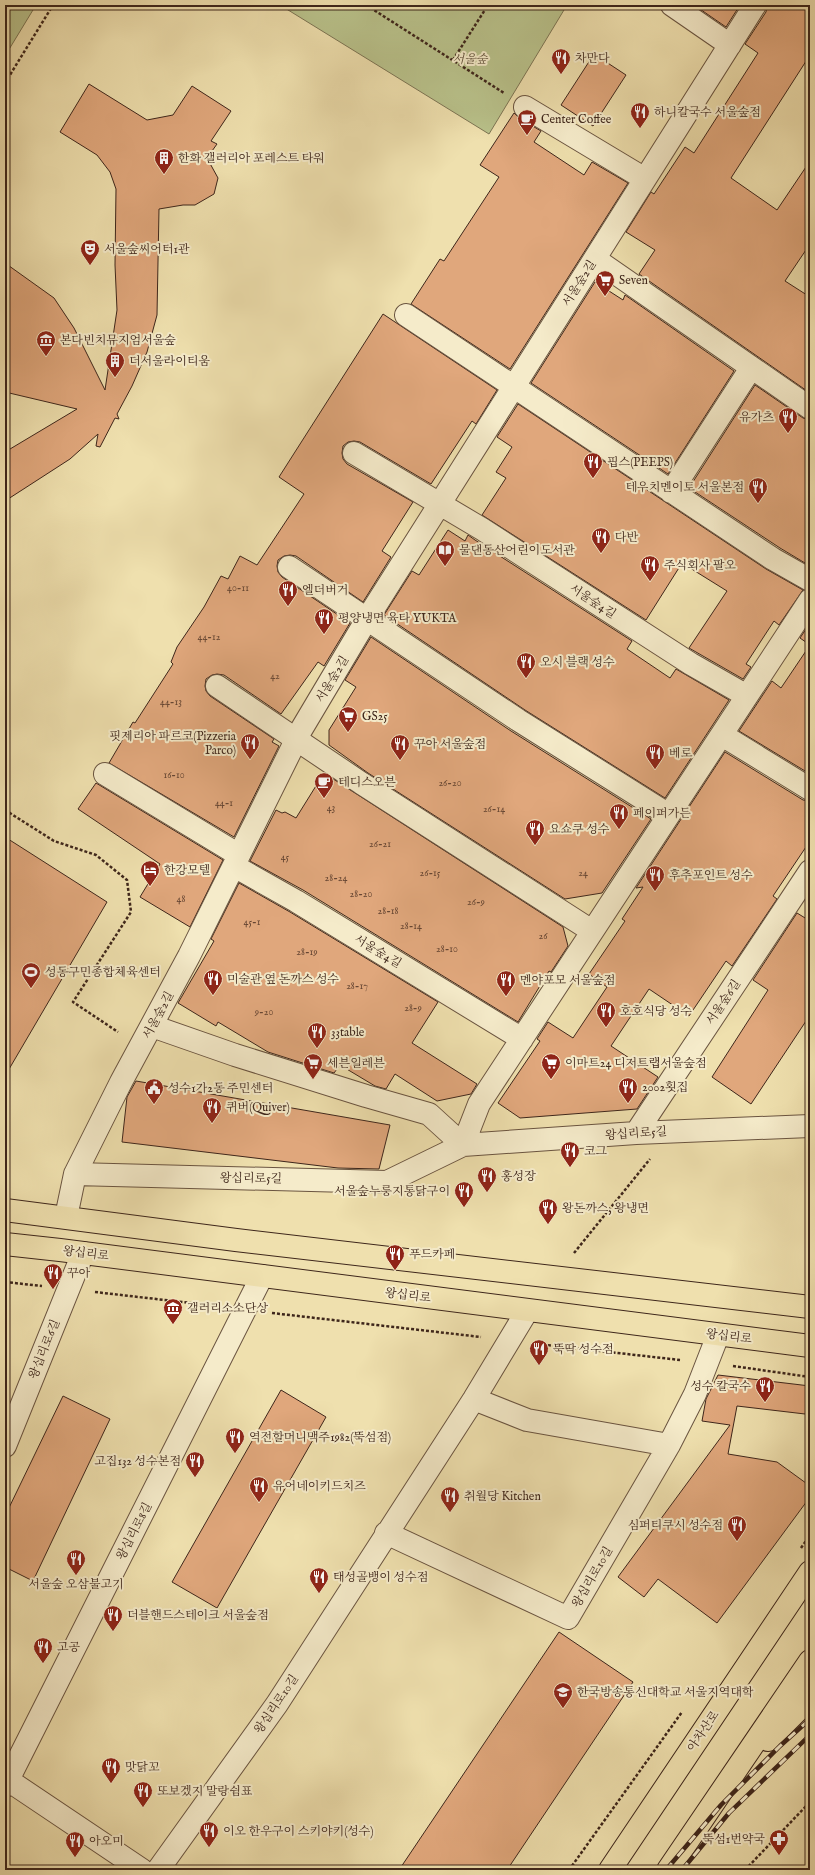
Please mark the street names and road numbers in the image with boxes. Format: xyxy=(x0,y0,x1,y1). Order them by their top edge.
street label: 서울숲2길 xyxy=(559,257,600,309)
street label: 서울숲4길 xyxy=(567,581,619,622)
street label: 서울숲2길 xyxy=(313,653,352,705)
street label: 서울숲4길 xyxy=(351,932,404,971)
street label: 서울숲6길 xyxy=(703,977,744,1028)
street label: 서울숲2길 xyxy=(140,989,177,1042)
street label: 왕십리로5길 xyxy=(604,1124,668,1143)
street label: 왕십리로5길 xyxy=(220,1170,282,1187)
street label: 왕십리로 xyxy=(62,1243,110,1264)
street label: 왕십리로 xyxy=(384,1285,432,1306)
street label: 왕십리로6길 xyxy=(26,1317,63,1381)
street label: 왕십리로 xyxy=(705,1326,753,1347)
street label: 왕십리로8길 xyxy=(114,1500,155,1563)
street label: 왕십리로10길 xyxy=(569,1544,616,1611)
street label: 왕십리로10길 xyxy=(251,1672,302,1737)
street label: 아차산로 xyxy=(684,1708,723,1755)

